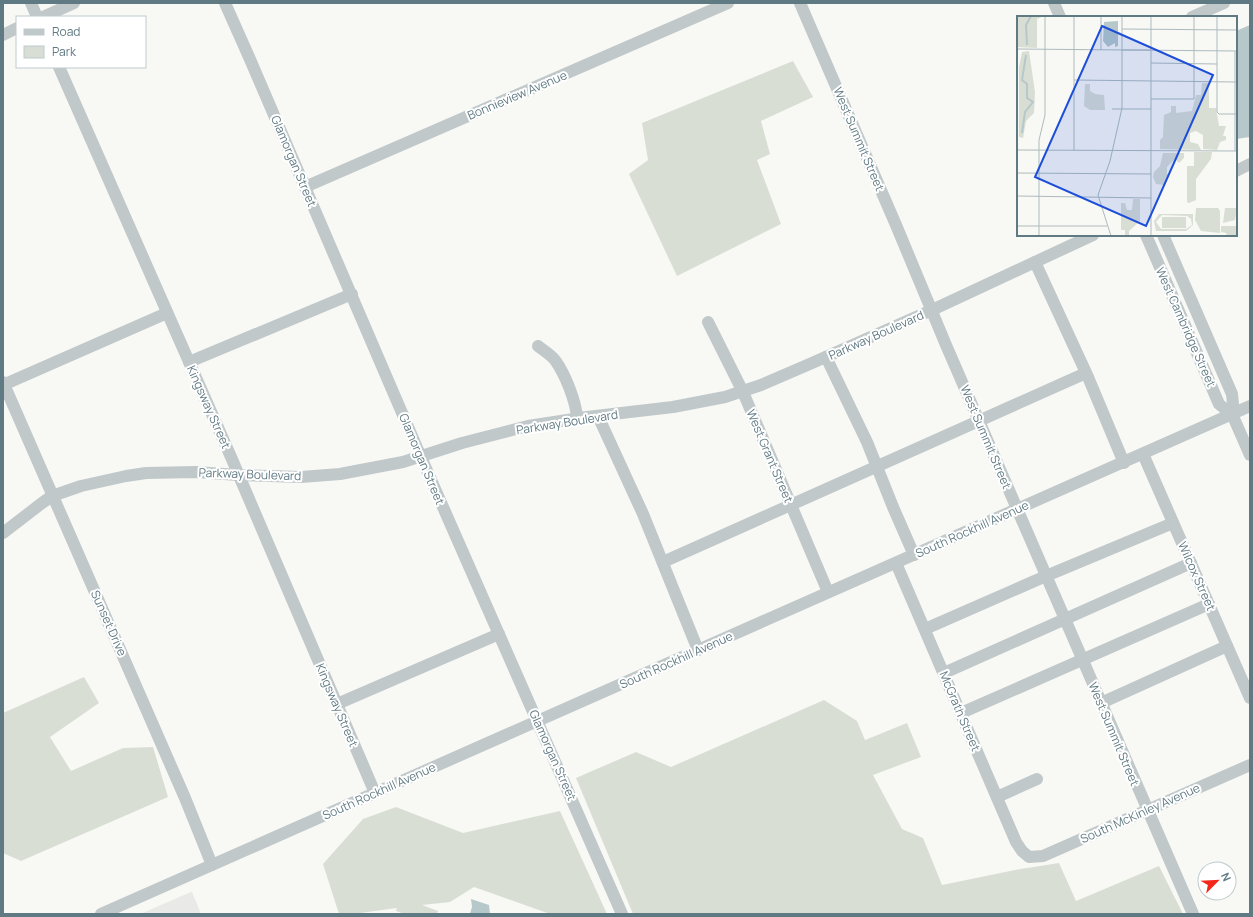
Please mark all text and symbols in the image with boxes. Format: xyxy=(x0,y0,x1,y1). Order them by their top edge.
legend xyxy=(16,16,146,68)
inset map xyxy=(1017,16,1237,236)
text: Road xyxy=(52,23,80,40)
text: Park xyxy=(52,43,77,60)
street label: Bonnieview Avenue xyxy=(465,66,569,124)
street label: West Summit Street xyxy=(829,85,889,194)
street label: Glamorgan Street xyxy=(267,113,321,210)
street label: West Cambridge Street xyxy=(1152,264,1220,390)
street label: Parkway Boulevard xyxy=(826,306,926,364)
street label: Kingsway Street xyxy=(183,363,235,451)
street label: West Summit Street xyxy=(956,383,1016,492)
street label: Parkway Boulevard xyxy=(515,406,619,438)
street label: West Grant Street xyxy=(743,407,797,505)
street label: Glamorgan Street xyxy=(395,411,449,508)
street label: Parkway Boulevard xyxy=(198,464,302,484)
street label: South Rockhill Avenue xyxy=(913,496,1031,562)
street label: Wilcox Street xyxy=(1174,539,1220,613)
street label: Sunset Drive xyxy=(87,587,131,659)
street label: South Rockhill Avenue xyxy=(617,627,735,693)
street label: Kingsway Street xyxy=(312,661,362,750)
street label: McGrath Street xyxy=(935,668,985,754)
street label: West Summit Street xyxy=(1084,680,1144,789)
street label: Glamorgan Street xyxy=(525,707,581,803)
street label: South Rockhill Avenue xyxy=(320,758,438,824)
street label: South McKinley Avenue xyxy=(1078,779,1202,847)
north arrow xyxy=(1197,861,1237,901)
text: N xyxy=(1218,870,1235,883)

